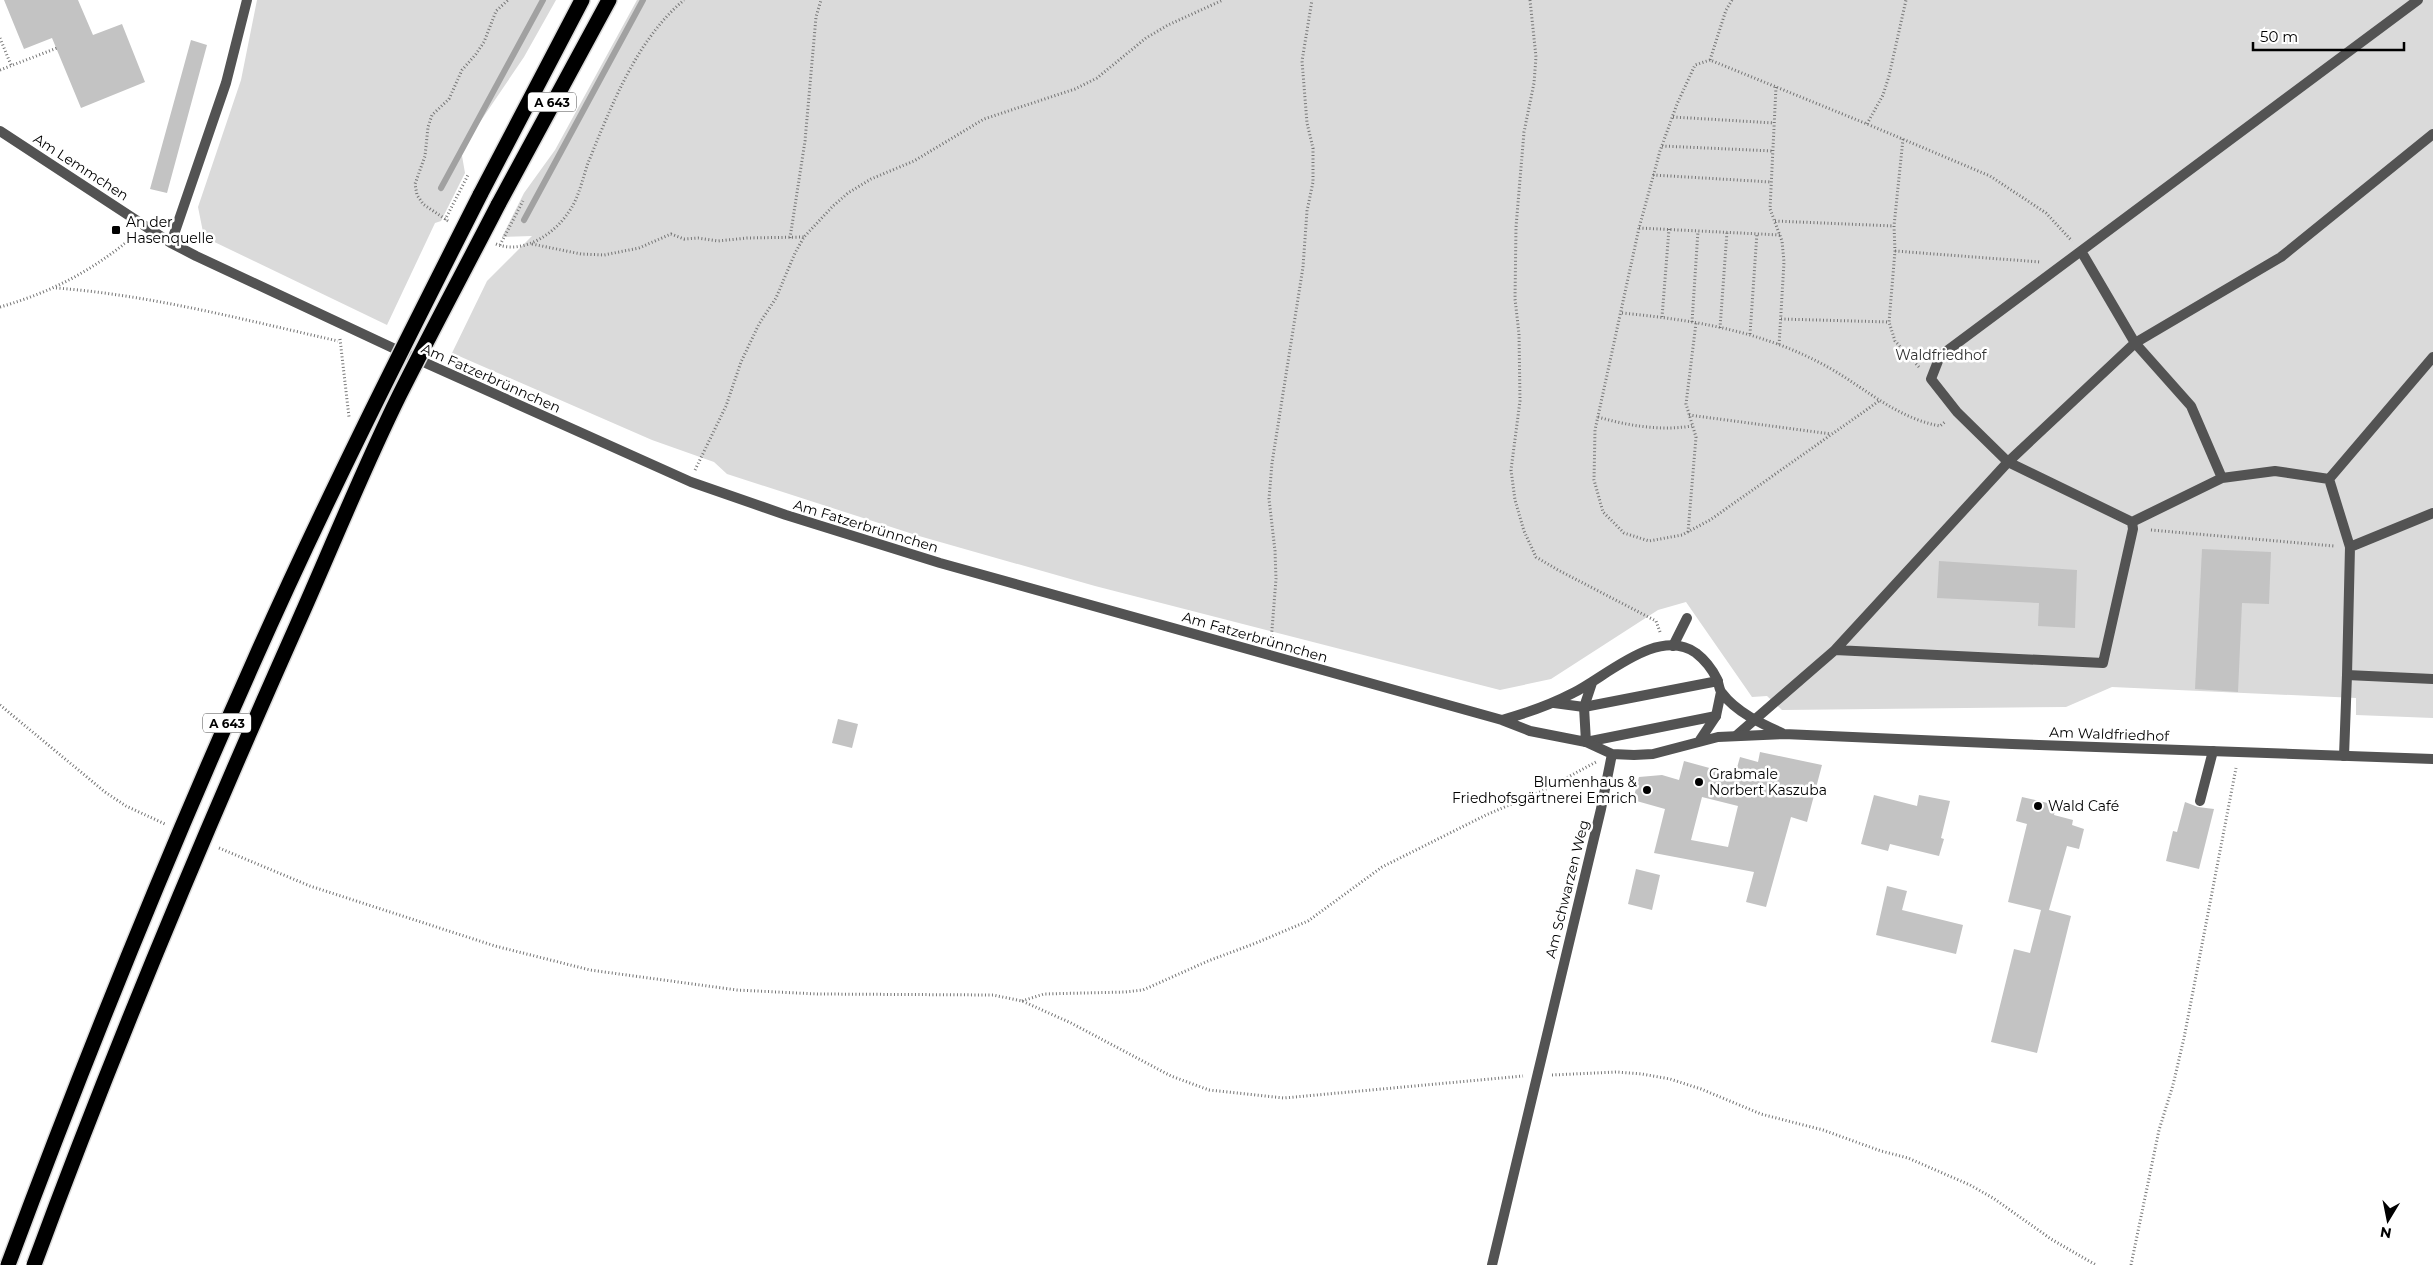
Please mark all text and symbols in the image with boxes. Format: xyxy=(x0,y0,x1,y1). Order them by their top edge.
scale bar xyxy=(2253,20,2404,52)
text: 50 m xyxy=(2260,27,2298,46)
road number: A 643 xyxy=(528,92,576,111)
street label: Am Lemmchen xyxy=(30,129,132,205)
place label: An der Hasenquelle xyxy=(126,213,214,247)
marker: An der Hasenquelle xyxy=(110,224,122,236)
street label: Am Fatzerbrünnchen xyxy=(419,339,563,417)
park label: Waldfriedhof xyxy=(1895,346,1988,364)
street label: Am Fatzerbrünnchen xyxy=(791,495,941,557)
street label: Am Fatzerbrünnchen xyxy=(1180,608,1330,666)
road number: A 643 xyxy=(203,714,251,732)
street label: Am Waldfriedhof xyxy=(2049,723,2170,745)
place label: Grabmale Norbert Kaszuba xyxy=(1709,765,1827,799)
place label: Blumenhaus & Friedhofsgärtnerei Emrich xyxy=(1452,773,1638,807)
marker: Grabmale Norbert Kaszuba xyxy=(1693,776,1705,788)
marker: Blumenhaus & Friedhofsgärtnerei Emrich xyxy=(1641,784,1653,796)
place label: Wald Café xyxy=(2048,797,2119,815)
marker: Wald Café xyxy=(2032,800,2044,812)
street label: Am Schwarzen Weg xyxy=(1541,818,1593,960)
north arrow xyxy=(2363,1195,2413,1245)
text: N xyxy=(2379,1223,2393,1243)

